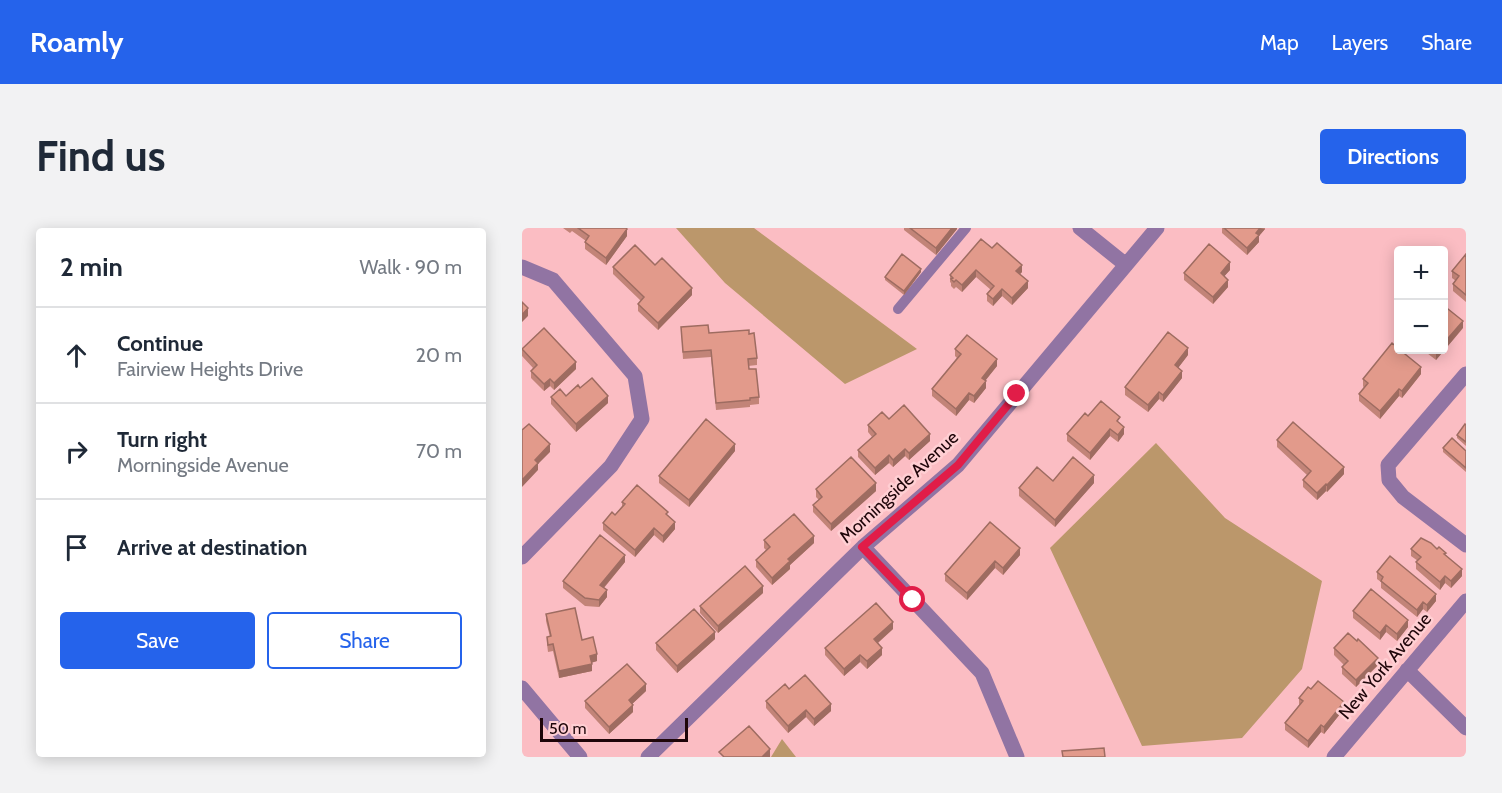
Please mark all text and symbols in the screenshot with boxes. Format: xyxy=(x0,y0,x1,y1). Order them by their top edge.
text: Roamly xyxy=(30,25,124,59)
text: Map xyxy=(1260,30,1299,55)
text: Layers xyxy=(1332,30,1388,55)
text: Share xyxy=(1421,30,1472,55)
button: Directions xyxy=(1320,129,1466,184)
text: Find us xyxy=(36,130,165,182)
map controls xyxy=(1394,246,1448,354)
button: + xyxy=(1394,246,1448,300)
text: 2 min xyxy=(60,251,123,283)
text: Walk · 90 m xyxy=(359,255,462,279)
button: − xyxy=(1394,300,1448,354)
text: Continue xyxy=(117,330,203,357)
icon: ahead xyxy=(60,339,93,372)
text: 20 m xyxy=(416,343,462,367)
text: Fairview Heights Drive xyxy=(117,357,303,381)
route end xyxy=(1003,380,1029,406)
text: Turn right xyxy=(117,426,207,453)
street label: Morningside Avenue xyxy=(835,426,963,548)
icon: right xyxy=(60,435,93,468)
text: 70 m xyxy=(416,439,462,463)
text: Morningside Avenue xyxy=(117,453,289,477)
icon: arrive xyxy=(60,531,93,564)
text: Arrive at destination xyxy=(117,534,307,561)
route start xyxy=(899,586,925,612)
street label: New York Avenue xyxy=(1334,608,1436,724)
button: Save xyxy=(60,612,255,669)
button: Share xyxy=(267,612,462,669)
scale bar xyxy=(540,715,688,742)
text: 50 m xyxy=(549,719,586,738)

